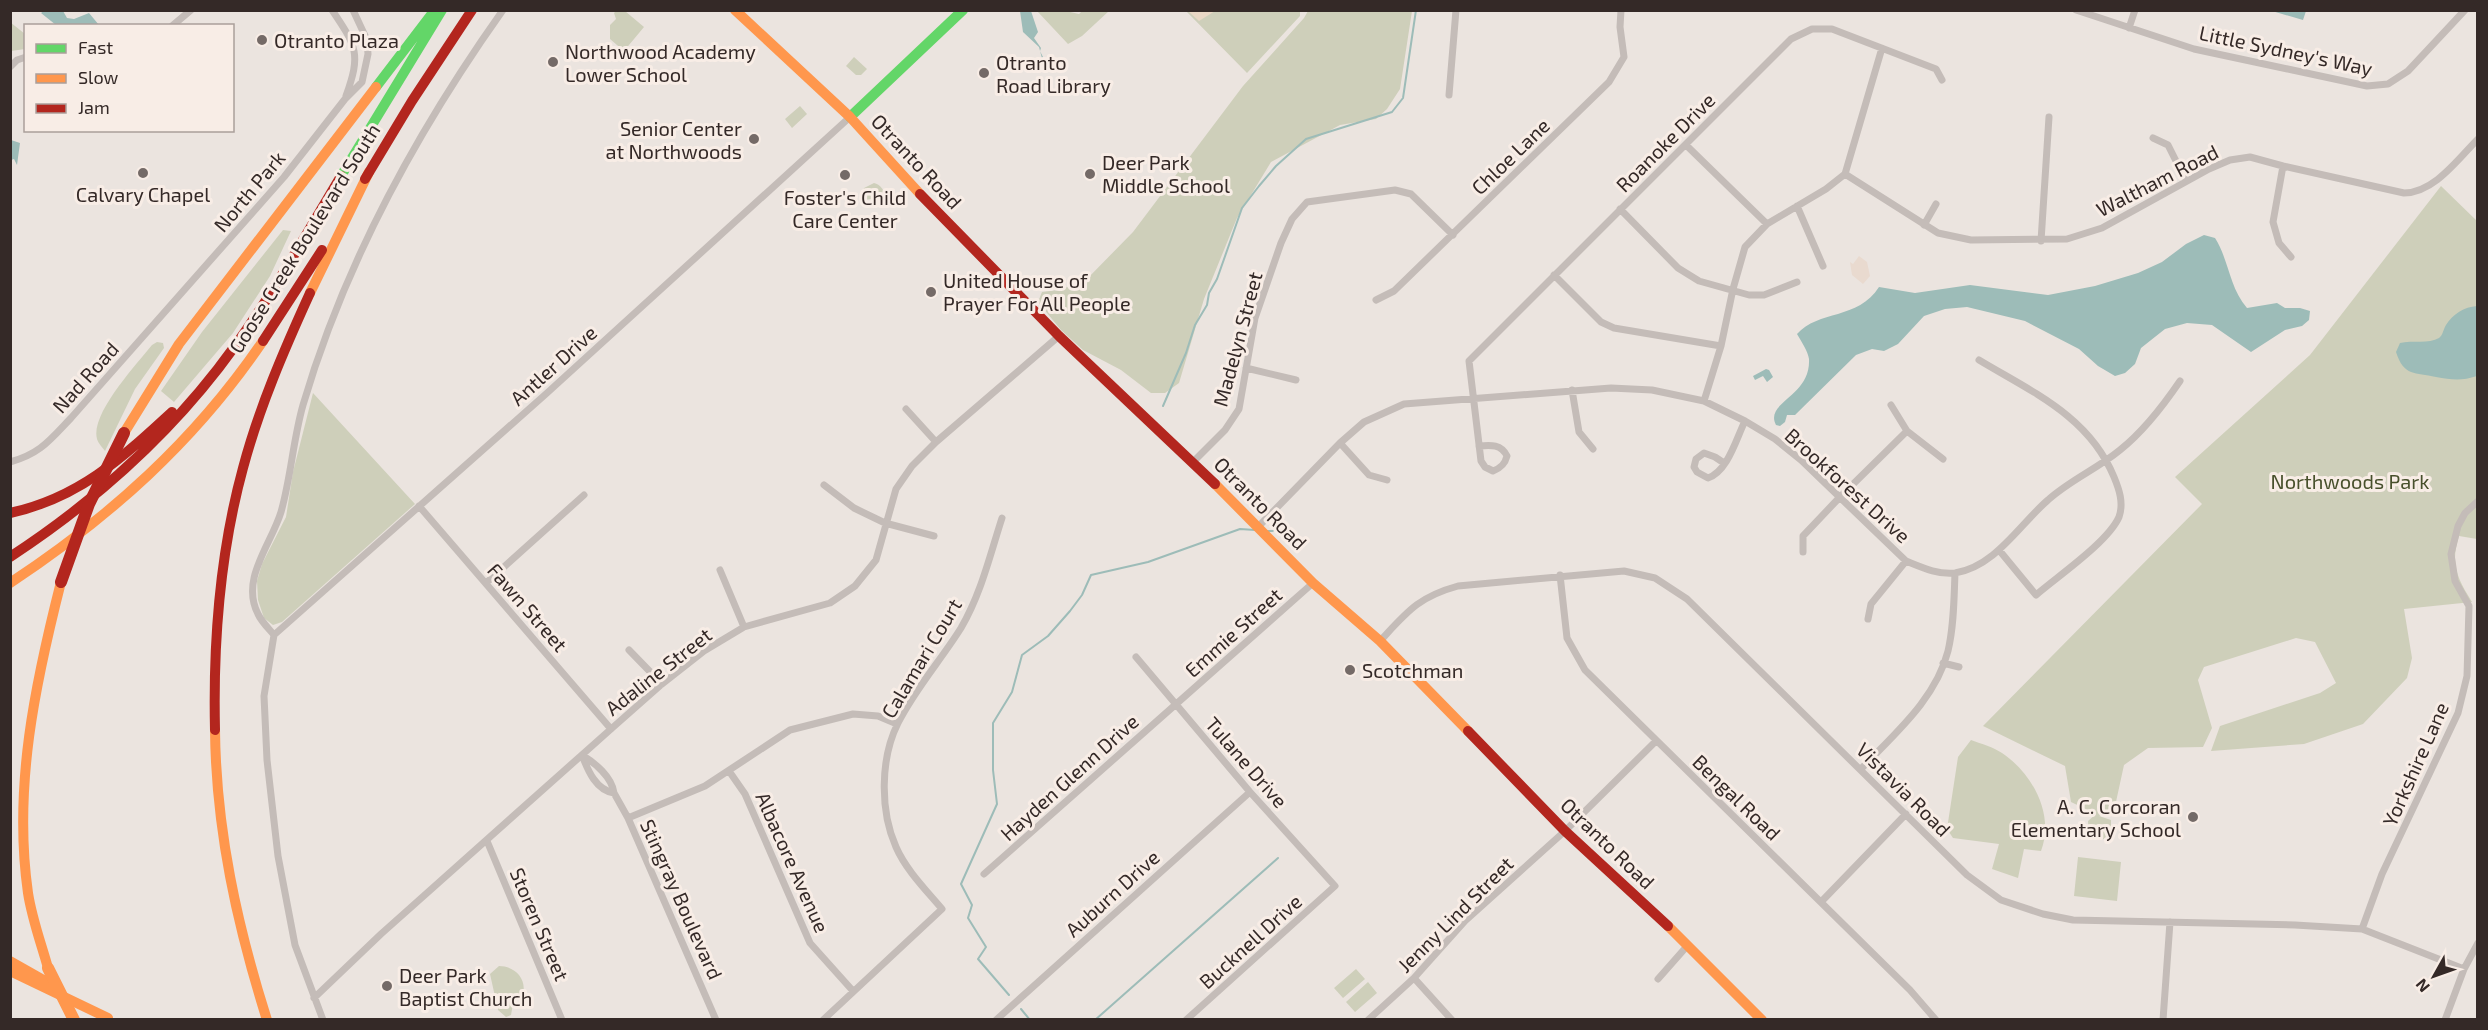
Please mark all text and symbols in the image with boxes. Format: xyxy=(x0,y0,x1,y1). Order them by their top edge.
street label: Little Sydney's Way xyxy=(2197,20,2375,80)
legend xyxy=(24,24,234,132)
place label: Otranto Plaza xyxy=(274,28,399,52)
marker: Otranto Plaza xyxy=(255,33,269,47)
text: Fast xyxy=(78,36,113,58)
place label: Northwood Academy Lower School xyxy=(565,39,756,86)
place label: Otranto Road Library xyxy=(996,50,1111,97)
marker: Northwood Academy Lower School xyxy=(546,55,560,69)
text: Slow xyxy=(78,66,119,88)
marker: Otranto Road Library xyxy=(977,66,991,80)
street label: Roanoke Drive xyxy=(1611,88,1719,196)
text: Jam xyxy=(78,96,110,118)
street label: Otranto Road xyxy=(867,109,967,213)
street label: Chloe Lane xyxy=(1466,113,1554,199)
place label: Senior Center at Northwoods xyxy=(605,116,742,163)
street label: Goose Creek Boulevard South xyxy=(223,119,385,357)
marker: Senior Center at Northwoods xyxy=(747,132,761,146)
street label: Waltham Road xyxy=(2092,139,2222,221)
street label: North Park xyxy=(208,146,290,236)
place label: Deer Park Middle School xyxy=(1102,150,1230,197)
marker: Calvary Chapel xyxy=(136,166,150,180)
marker: Deer Park Middle School xyxy=(1083,167,1097,181)
marker: Foster's Child Care Center xyxy=(838,168,852,182)
place label: Calvary Chapel xyxy=(76,182,210,206)
place label: Foster's Child Care Center xyxy=(784,185,906,232)
place label: United House of Prayer For All People xyxy=(943,268,1131,315)
street label: Madelyn Street xyxy=(1207,269,1267,409)
marker: United House of Prayer For All People xyxy=(924,285,938,299)
street label: Antler Drive xyxy=(505,320,601,410)
street label: Nad Road xyxy=(47,337,123,417)
street label: Brookforest Drive xyxy=(1780,423,1916,547)
street label: Otranto Road xyxy=(1210,452,1312,554)
park label: Northwoods Park xyxy=(2271,469,2429,493)
street label: Fawn Street xyxy=(483,558,573,656)
street label: Emmie Street xyxy=(1180,582,1287,682)
street label: Calamari Court xyxy=(876,594,966,722)
street label: Adaline Street xyxy=(600,622,716,720)
place label: Scotchman xyxy=(1362,658,1463,682)
marker: Scotchman xyxy=(1343,663,1357,677)
street label: Yorkshire Lane xyxy=(2377,698,2453,830)
street label: Hayden Glenn Drive xyxy=(995,709,1143,845)
street label: Tulane Drive xyxy=(1201,712,1293,812)
street label: Vistavia Road xyxy=(1852,737,1956,841)
street label: Bengal Road xyxy=(1688,749,1786,845)
street label: Albacore Avenue xyxy=(751,788,835,936)
street label: Otranto Road xyxy=(1556,792,1660,894)
place label: A. C. Corcoran Elementary School xyxy=(2011,794,2181,841)
marker: A. C. Corcoran Elementary School xyxy=(2186,810,2200,824)
street label: Stingray Boulevard xyxy=(636,815,728,983)
street label: Auburn Drive xyxy=(1060,845,1164,941)
street label: Jenny Lind Street xyxy=(1392,851,1518,977)
street label: Storen Street xyxy=(505,864,575,984)
street label: Bucknell Drive xyxy=(1194,889,1306,993)
north arrow xyxy=(2404,946,2464,1006)
place label: Deer Park Baptist Church xyxy=(399,963,532,1010)
text: N xyxy=(2411,975,2433,996)
marker: Deer Park Baptist Church xyxy=(380,979,394,993)

